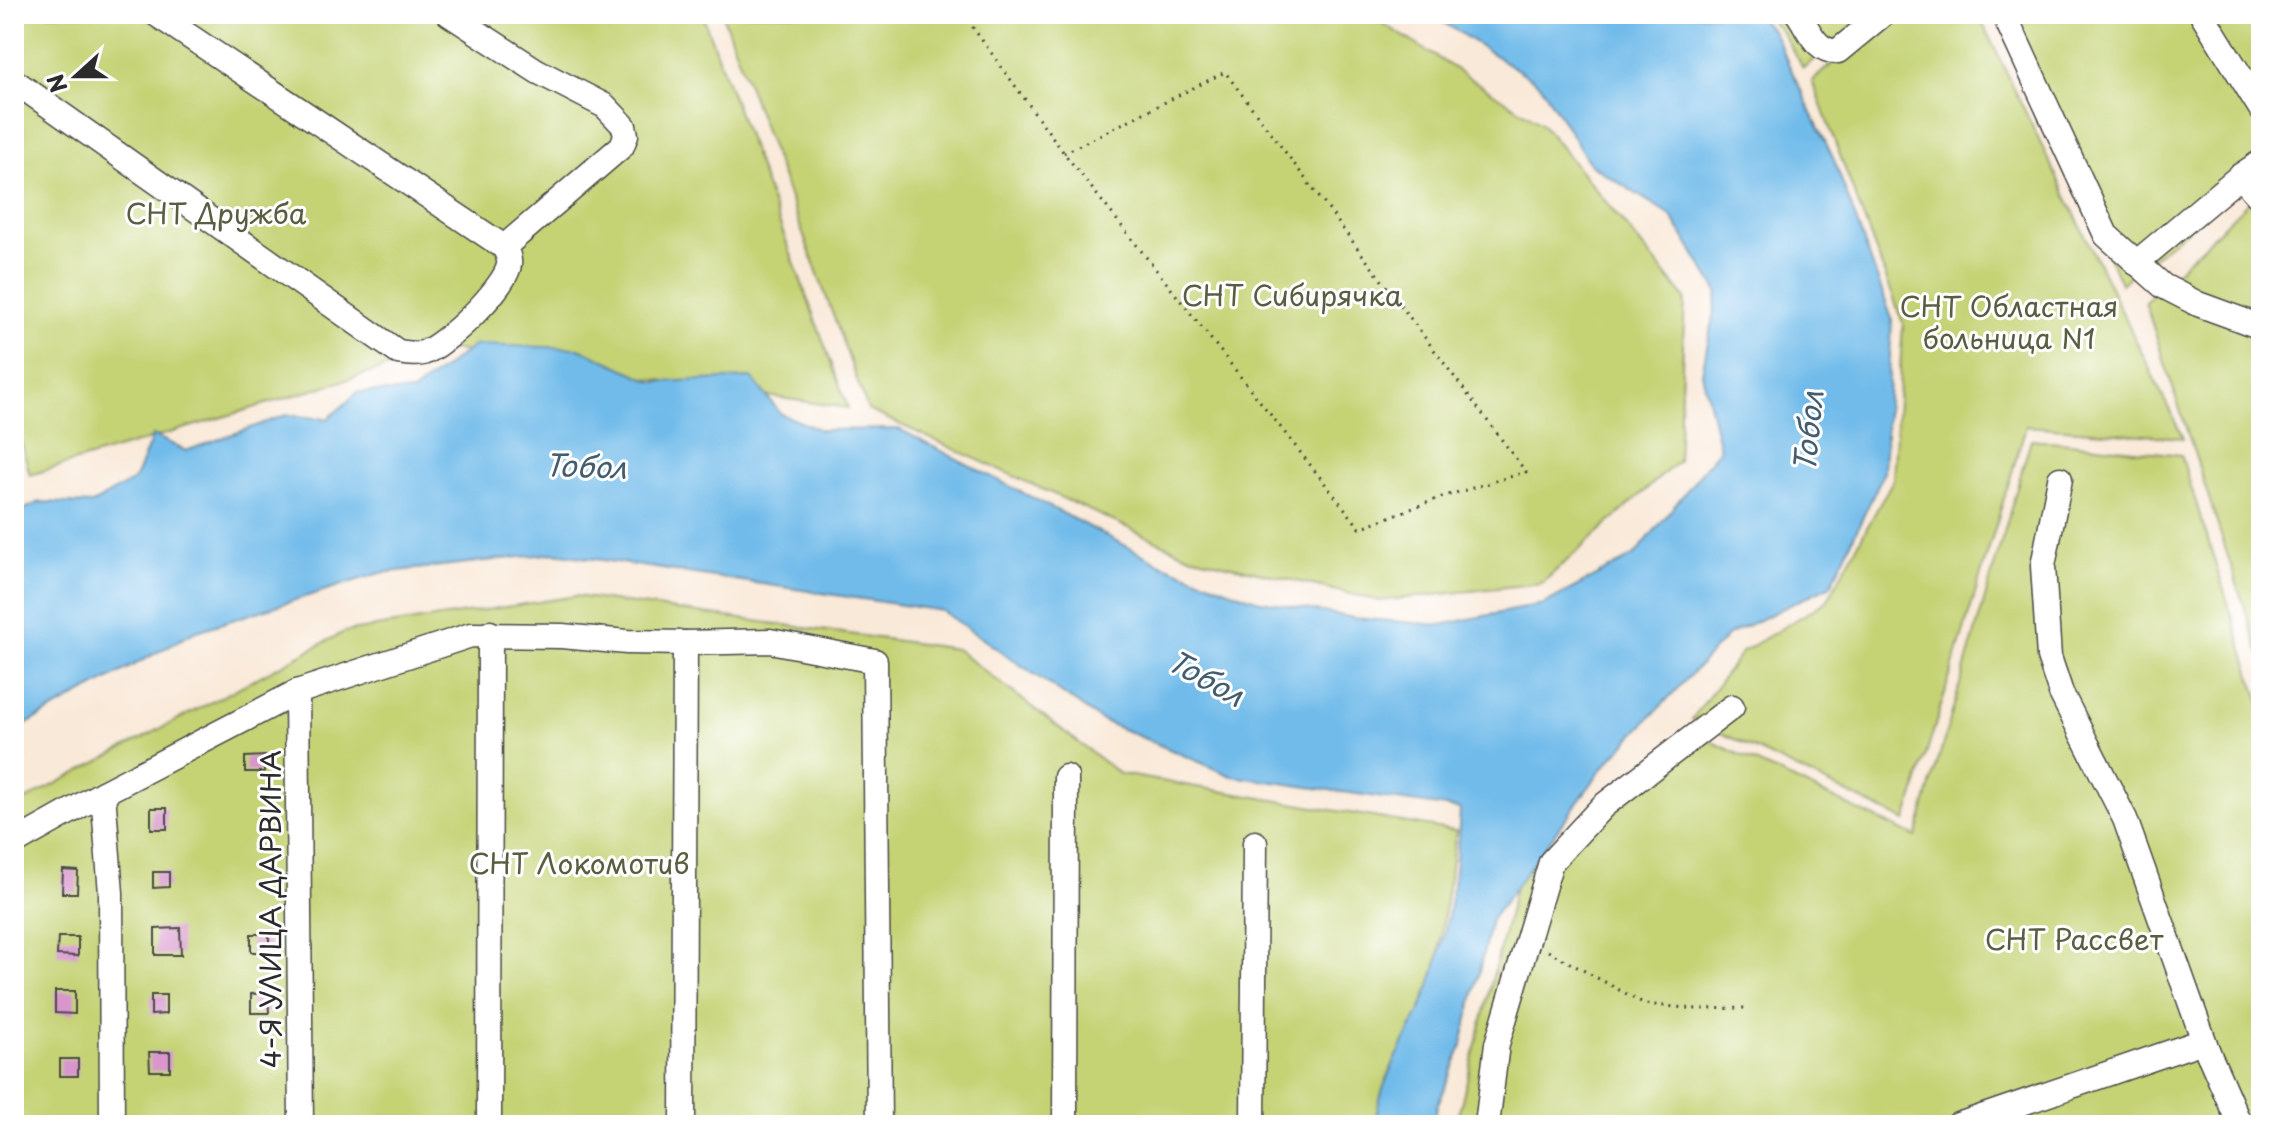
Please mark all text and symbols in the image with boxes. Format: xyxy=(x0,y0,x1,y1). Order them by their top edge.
north arrow xyxy=(36,36,116,116)
text: N xyxy=(37,70,74,98)
park label: СНТ Дружба xyxy=(126,191,307,234)
park label: СНТ Сибирячка xyxy=(1182,273,1403,316)
park label: СНТ Областная больница N1 xyxy=(1900,284,2118,359)
water label: Тобол xyxy=(1780,388,1834,474)
water label: Тобол xyxy=(544,441,628,489)
water label: Тобол xyxy=(1160,638,1254,716)
street label: 4-Я УЛИЦА ДАРВИНА xyxy=(248,750,291,1068)
park label: СНТ Локомотив xyxy=(468,841,690,884)
park label: СНТ Рассвет xyxy=(1985,917,2164,960)

